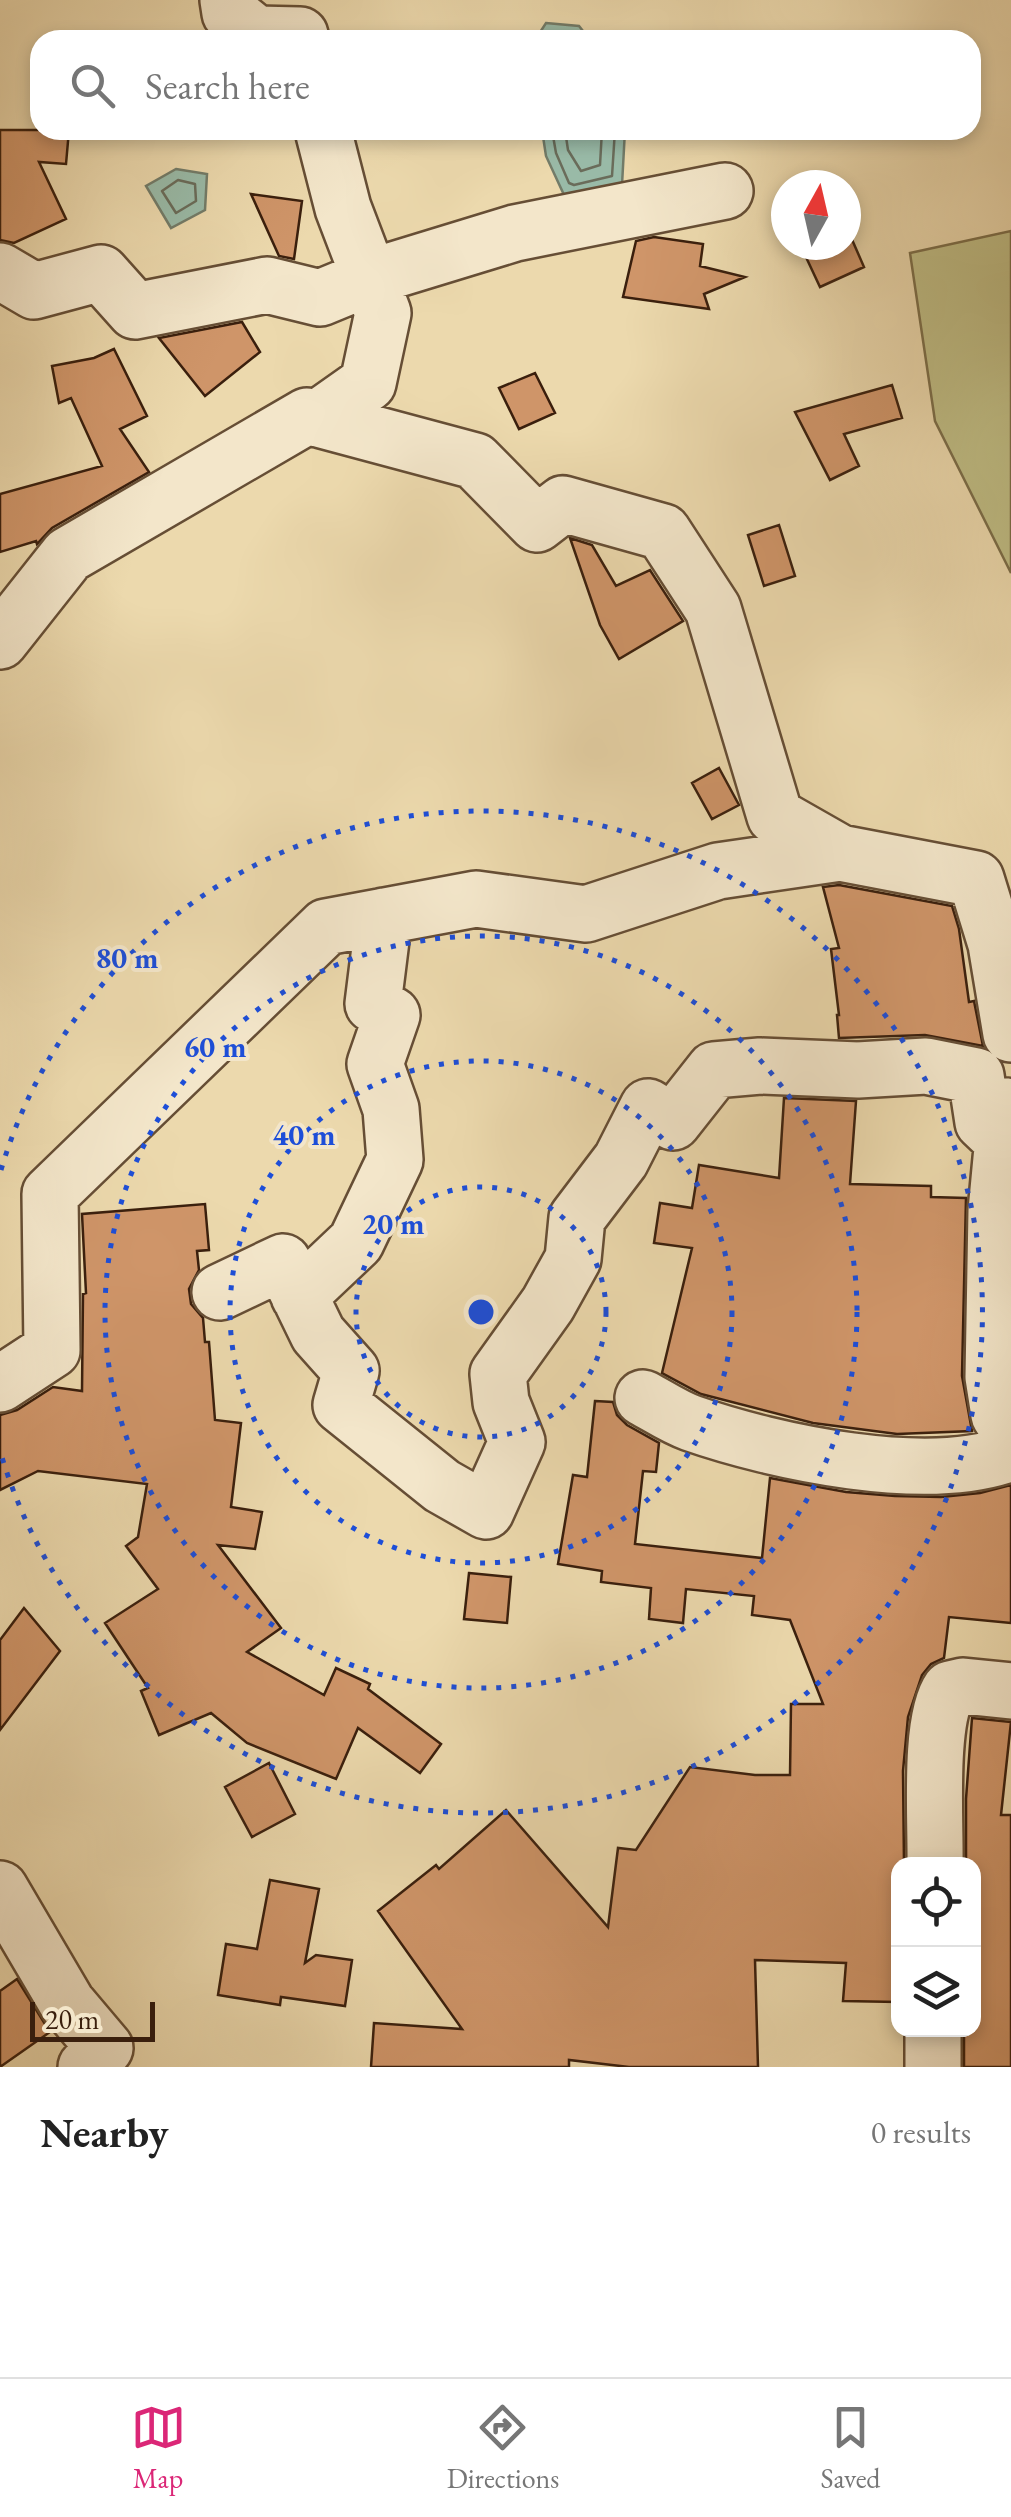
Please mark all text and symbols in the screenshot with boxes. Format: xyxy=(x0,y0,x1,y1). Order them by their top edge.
search box xyxy=(30,30,981,140)
icon: search xyxy=(65,58,120,113)
text: Search here xyxy=(145,61,310,110)
north arrow xyxy=(771,170,861,260)
text: 80 m xyxy=(95,938,159,977)
text: 60 m xyxy=(183,1027,247,1066)
text: 40 m xyxy=(272,1115,336,1154)
text: 20 m xyxy=(361,1204,425,1243)
centre of rings xyxy=(463,1294,499,1330)
map controls xyxy=(891,1857,981,2037)
button: locate xyxy=(891,1857,981,1947)
button: layers xyxy=(891,1947,981,2037)
scale bar xyxy=(30,1997,155,2042)
text: 20 m xyxy=(45,2001,99,2037)
text: Nearby xyxy=(40,2105,169,2160)
text: 0 results xyxy=(871,2111,971,2153)
tab: Map xyxy=(131,2400,186,2496)
tab: Directions xyxy=(447,2400,559,2496)
tab: Saved xyxy=(820,2400,880,2496)

